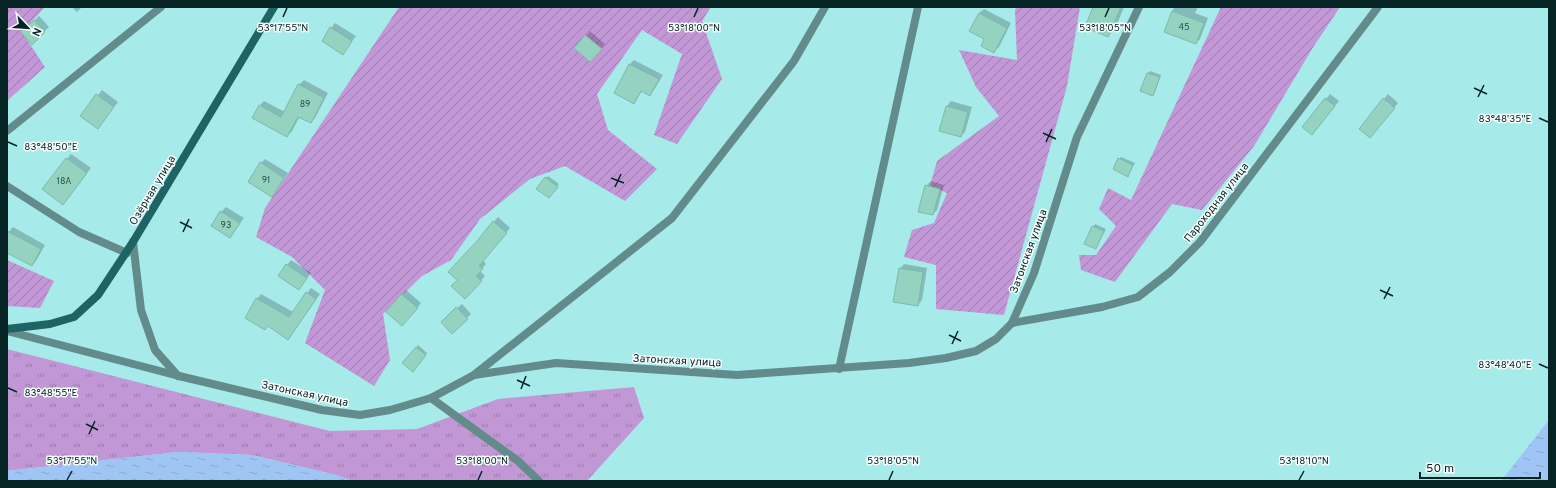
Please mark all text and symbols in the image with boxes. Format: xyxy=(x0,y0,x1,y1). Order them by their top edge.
north arrow xyxy=(8,8,48,48)
text: 53°17'55"N xyxy=(258,22,308,35)
text: 53°18'00"N xyxy=(668,22,720,35)
text: 53°18'05"N xyxy=(1079,22,1131,35)
house number: 45 xyxy=(1178,22,1190,33)
text: N xyxy=(28,25,44,38)
house number: 89 xyxy=(300,99,310,110)
text: 83°48'35"E xyxy=(1479,113,1531,126)
text: 83°48'50"E xyxy=(24,141,78,154)
street label: Озёрная улица xyxy=(127,153,179,228)
street label: Пароходная улица xyxy=(1181,160,1252,245)
house number: 91 xyxy=(262,175,270,186)
house number: 18А xyxy=(57,176,71,187)
street label: Затонская улица xyxy=(1007,207,1051,295)
house number: 93 xyxy=(221,220,231,231)
street label: Затонская улица xyxy=(632,352,722,370)
text: 83°48'40"E xyxy=(1478,359,1532,372)
street label: Затонская улица xyxy=(260,378,350,410)
text: 83°48'55"E xyxy=(24,387,78,400)
scale bar xyxy=(1420,454,1540,480)
text: 53°17'55"N xyxy=(47,455,97,468)
text: 53°18'00"N xyxy=(456,455,508,468)
text: 53°18'05"N xyxy=(867,455,919,468)
text: 53°18'10"N xyxy=(1279,455,1329,468)
text: 50 m xyxy=(1426,461,1454,477)

